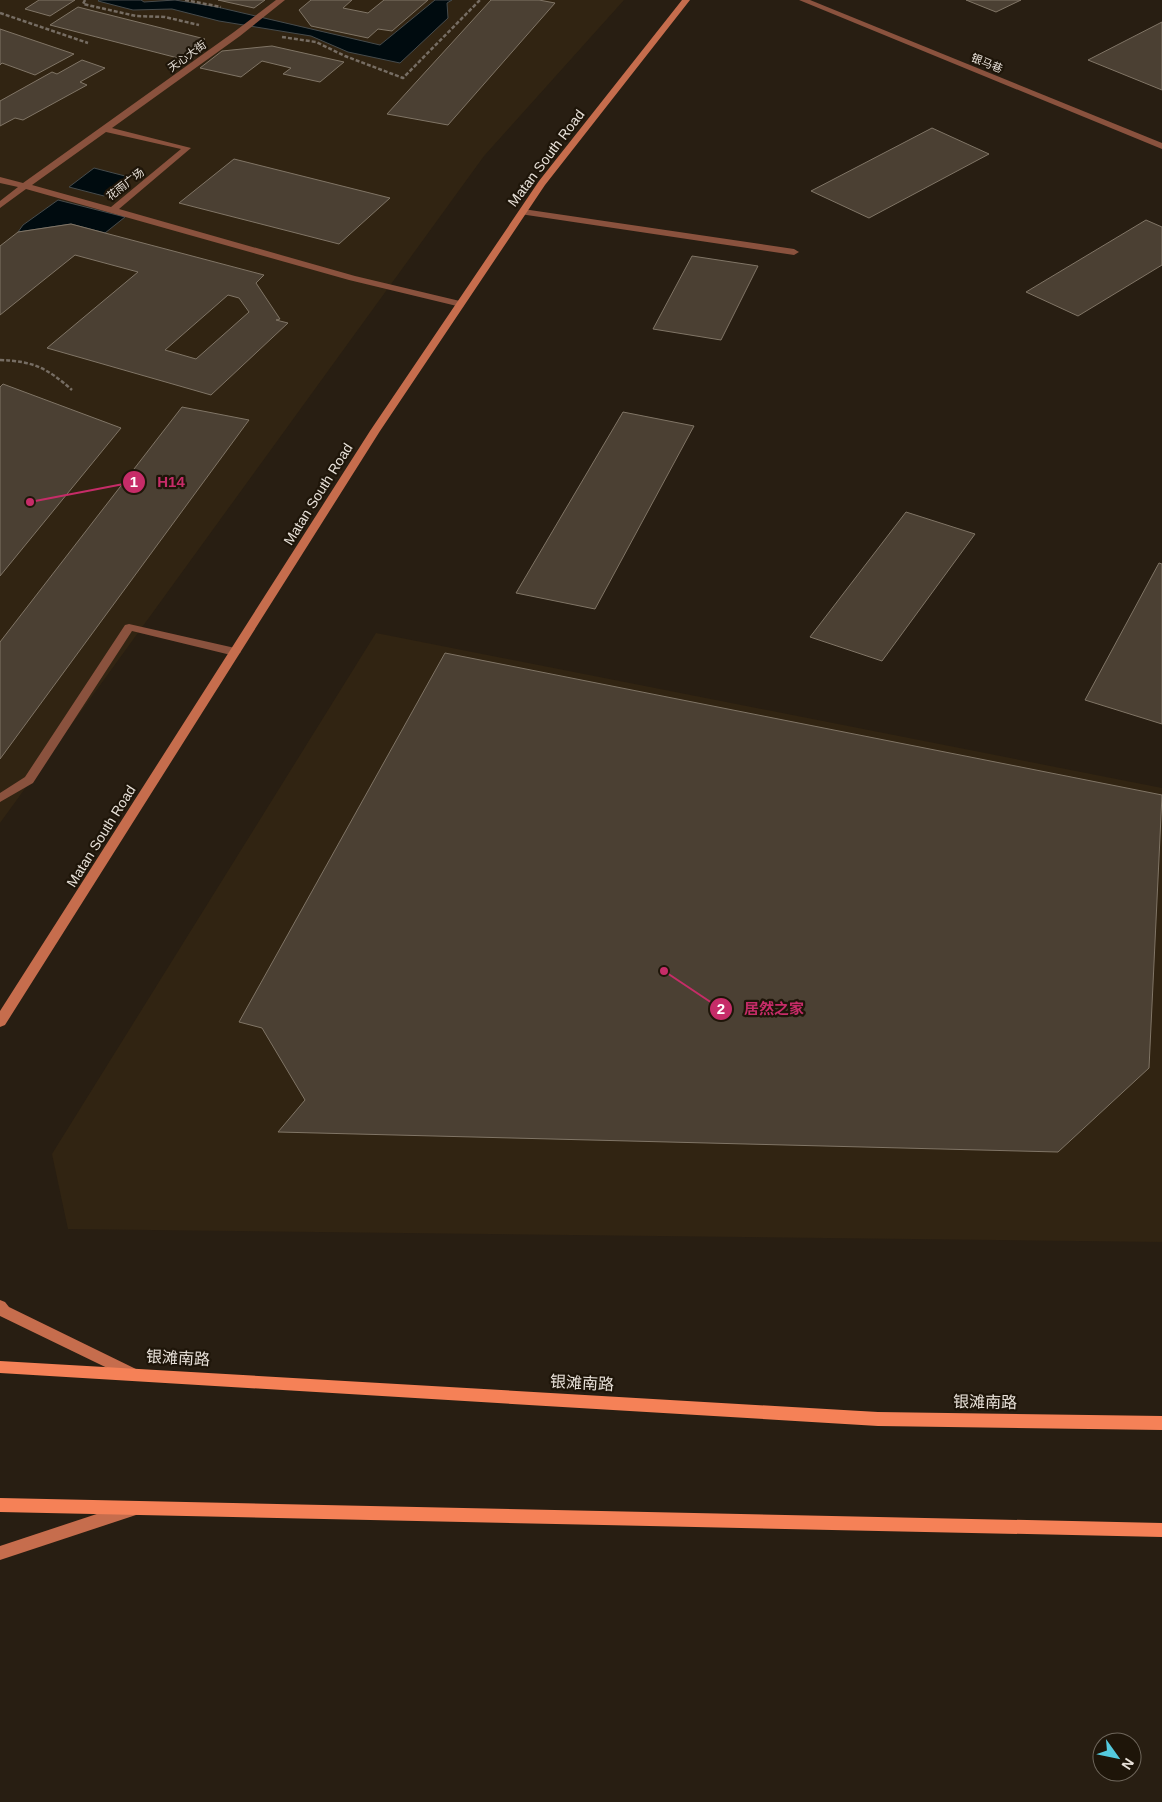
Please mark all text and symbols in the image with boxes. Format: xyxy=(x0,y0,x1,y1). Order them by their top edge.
street label: 天心大街 xyxy=(166,38,208,74)
street label: 银马巷 xyxy=(969,51,1005,75)
street label: Matan South Road xyxy=(504,107,588,209)
street label: 花雨广场 xyxy=(104,166,146,202)
street label: Matan South Road xyxy=(280,440,356,548)
callout: H14 xyxy=(122,467,194,497)
text: 1 xyxy=(130,473,138,490)
text: H14 xyxy=(157,473,185,490)
street label: Matan South Road xyxy=(63,782,139,890)
callout: 居然之家 xyxy=(709,994,814,1024)
text: 2 xyxy=(717,1000,725,1017)
text: 居然之家 xyxy=(744,1000,804,1017)
street label: 银滩南路 xyxy=(146,1348,210,1368)
street label: 银滩南路 xyxy=(550,1373,614,1393)
street label: 银滩南路 xyxy=(953,1393,1017,1411)
north arrow xyxy=(1092,1732,1142,1782)
text: N xyxy=(1118,1755,1137,1773)

